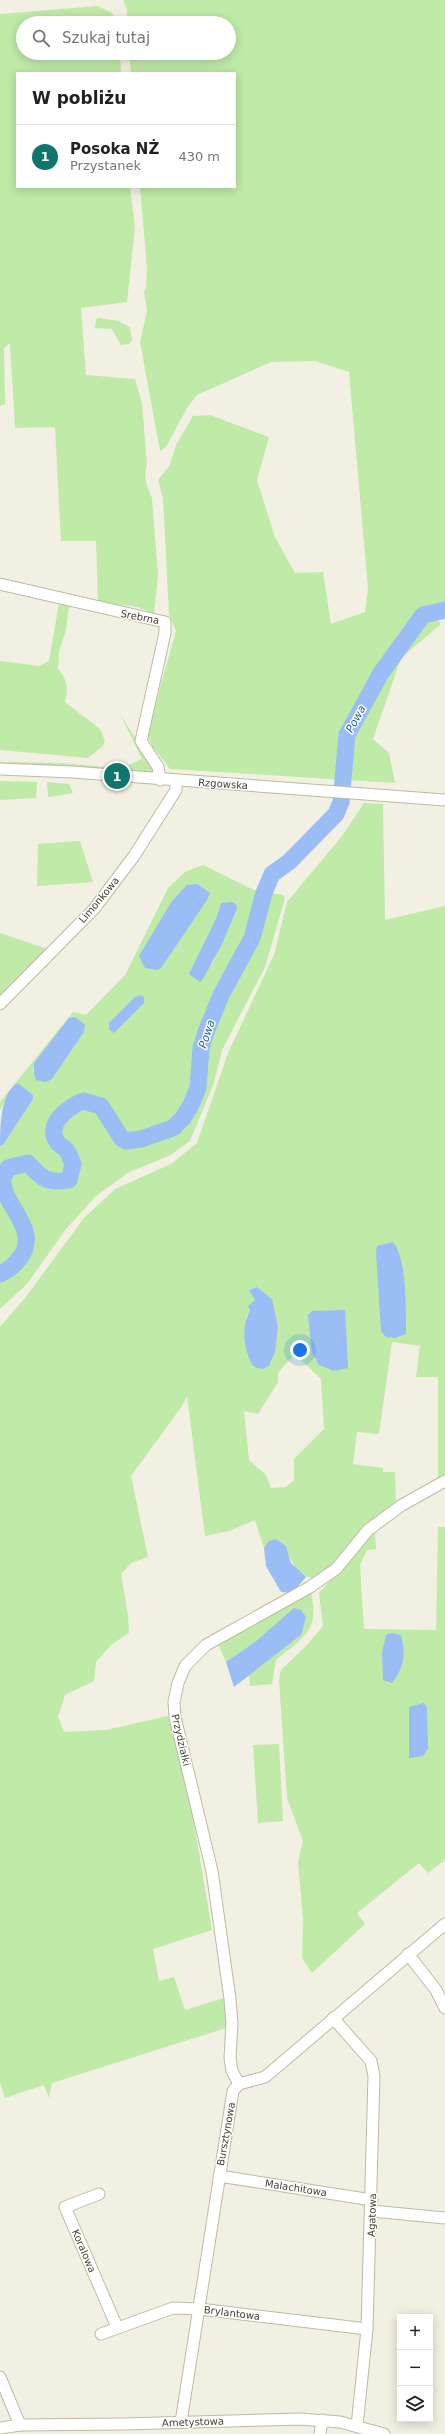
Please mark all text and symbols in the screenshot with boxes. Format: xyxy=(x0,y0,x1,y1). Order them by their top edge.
search box xyxy=(16,16,236,60)
icon: search xyxy=(30,27,52,49)
text: Szukaj tutaj xyxy=(62,29,150,47)
text: W pobliżu xyxy=(32,88,126,108)
text: Posoka NŻ xyxy=(70,140,159,158)
text: 1 xyxy=(40,149,50,164)
text: 430 m xyxy=(178,149,220,164)
text: Przystanek xyxy=(70,158,141,173)
street label: Srebrna xyxy=(120,608,160,626)
water label: Powa xyxy=(343,703,369,735)
pin: 1 xyxy=(104,761,130,791)
street label: Rzgowska xyxy=(198,777,248,791)
street label: Limonkowa xyxy=(77,875,121,925)
water label: Powa xyxy=(196,1018,218,1050)
your location xyxy=(290,1340,310,1360)
street label: Przydziałki xyxy=(170,1713,192,1767)
street label: Bursztynowa xyxy=(215,2101,237,2167)
street label: Malachitowa xyxy=(264,2178,328,2198)
street label: Agatowa xyxy=(366,2193,378,2237)
street label: Koralowa xyxy=(70,2228,98,2274)
street label: Brylantowa xyxy=(203,2304,261,2322)
map controls xyxy=(397,2314,433,2422)
button: + xyxy=(397,2314,433,2350)
button: − xyxy=(397,2350,433,2386)
button: layers xyxy=(397,2386,433,2422)
street label: Ametystowa xyxy=(162,2415,224,2429)

